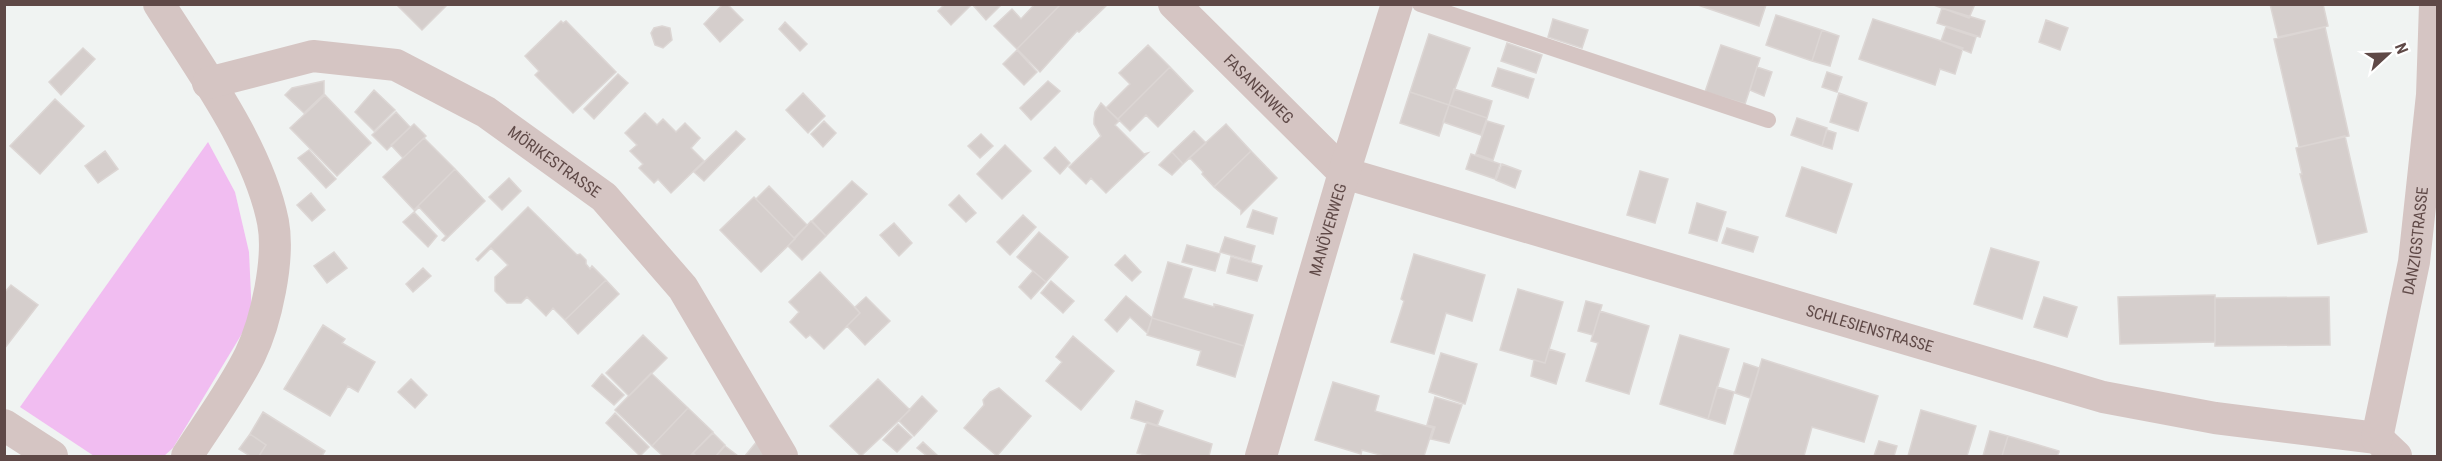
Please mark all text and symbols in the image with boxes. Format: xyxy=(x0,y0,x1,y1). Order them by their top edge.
north arrow xyxy=(2358,24,2418,84)
text: N xyxy=(2391,40,2412,57)
street label: FASANENWEG xyxy=(1220,50,1298,127)
street label: MÖRIKESTRASSE xyxy=(505,122,605,201)
street label: MANÖVERWEG xyxy=(1305,181,1350,278)
street label: DANZIGSTRASSE xyxy=(2398,186,2432,297)
street label: SCHLESIENSTRASSE xyxy=(1804,300,1936,356)

